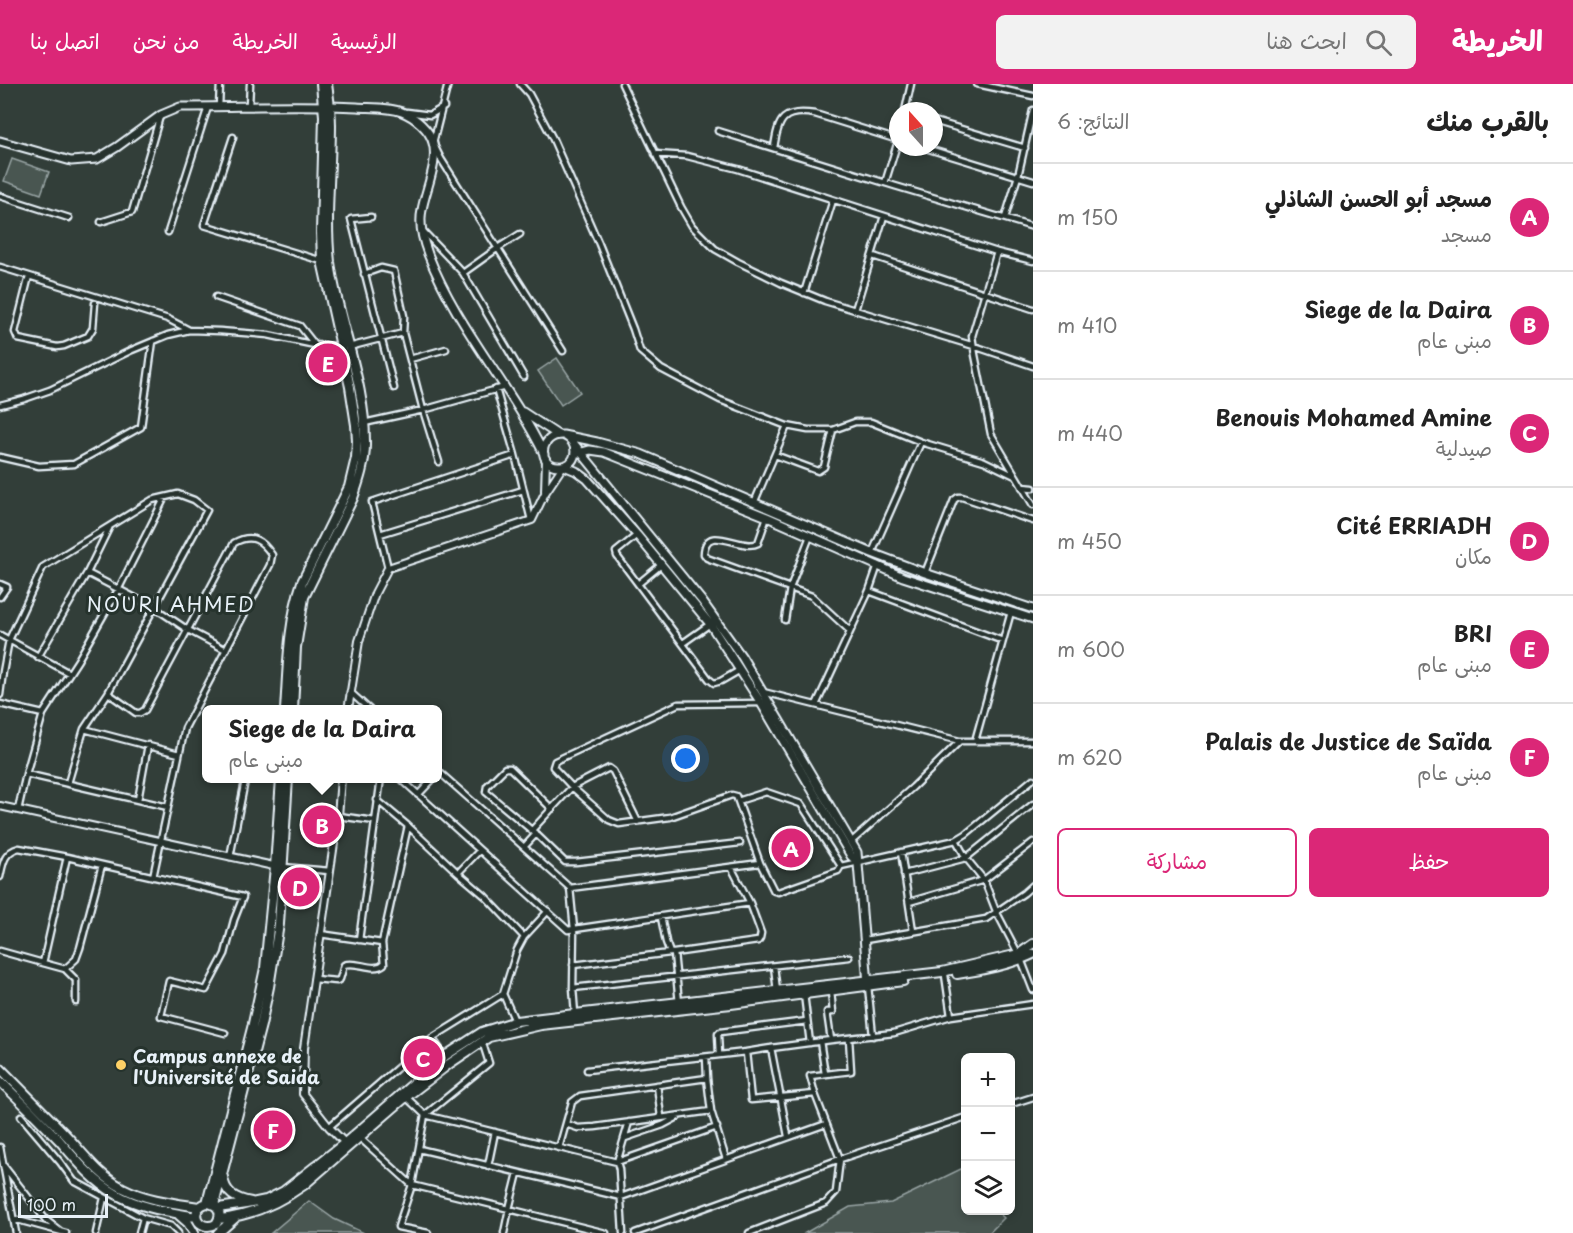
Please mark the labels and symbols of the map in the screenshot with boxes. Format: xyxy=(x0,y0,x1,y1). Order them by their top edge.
north arrow xyxy=(889,102,943,156)
pin: E xyxy=(308,340,348,386)
district label: NOURI AHMED xyxy=(87,589,255,619)
your location xyxy=(671,744,700,773)
pin: B xyxy=(302,802,342,848)
pin: A xyxy=(772,826,810,870)
pin: D xyxy=(280,864,320,910)
pin: C xyxy=(404,1036,442,1080)
place label: Campus annexe de l'Université de Saida xyxy=(133,1042,320,1090)
marker: Campus annexe de l'Université de Saida xyxy=(114,1058,128,1072)
pin: F xyxy=(254,1108,292,1152)
scale bar xyxy=(18,1191,108,1218)

